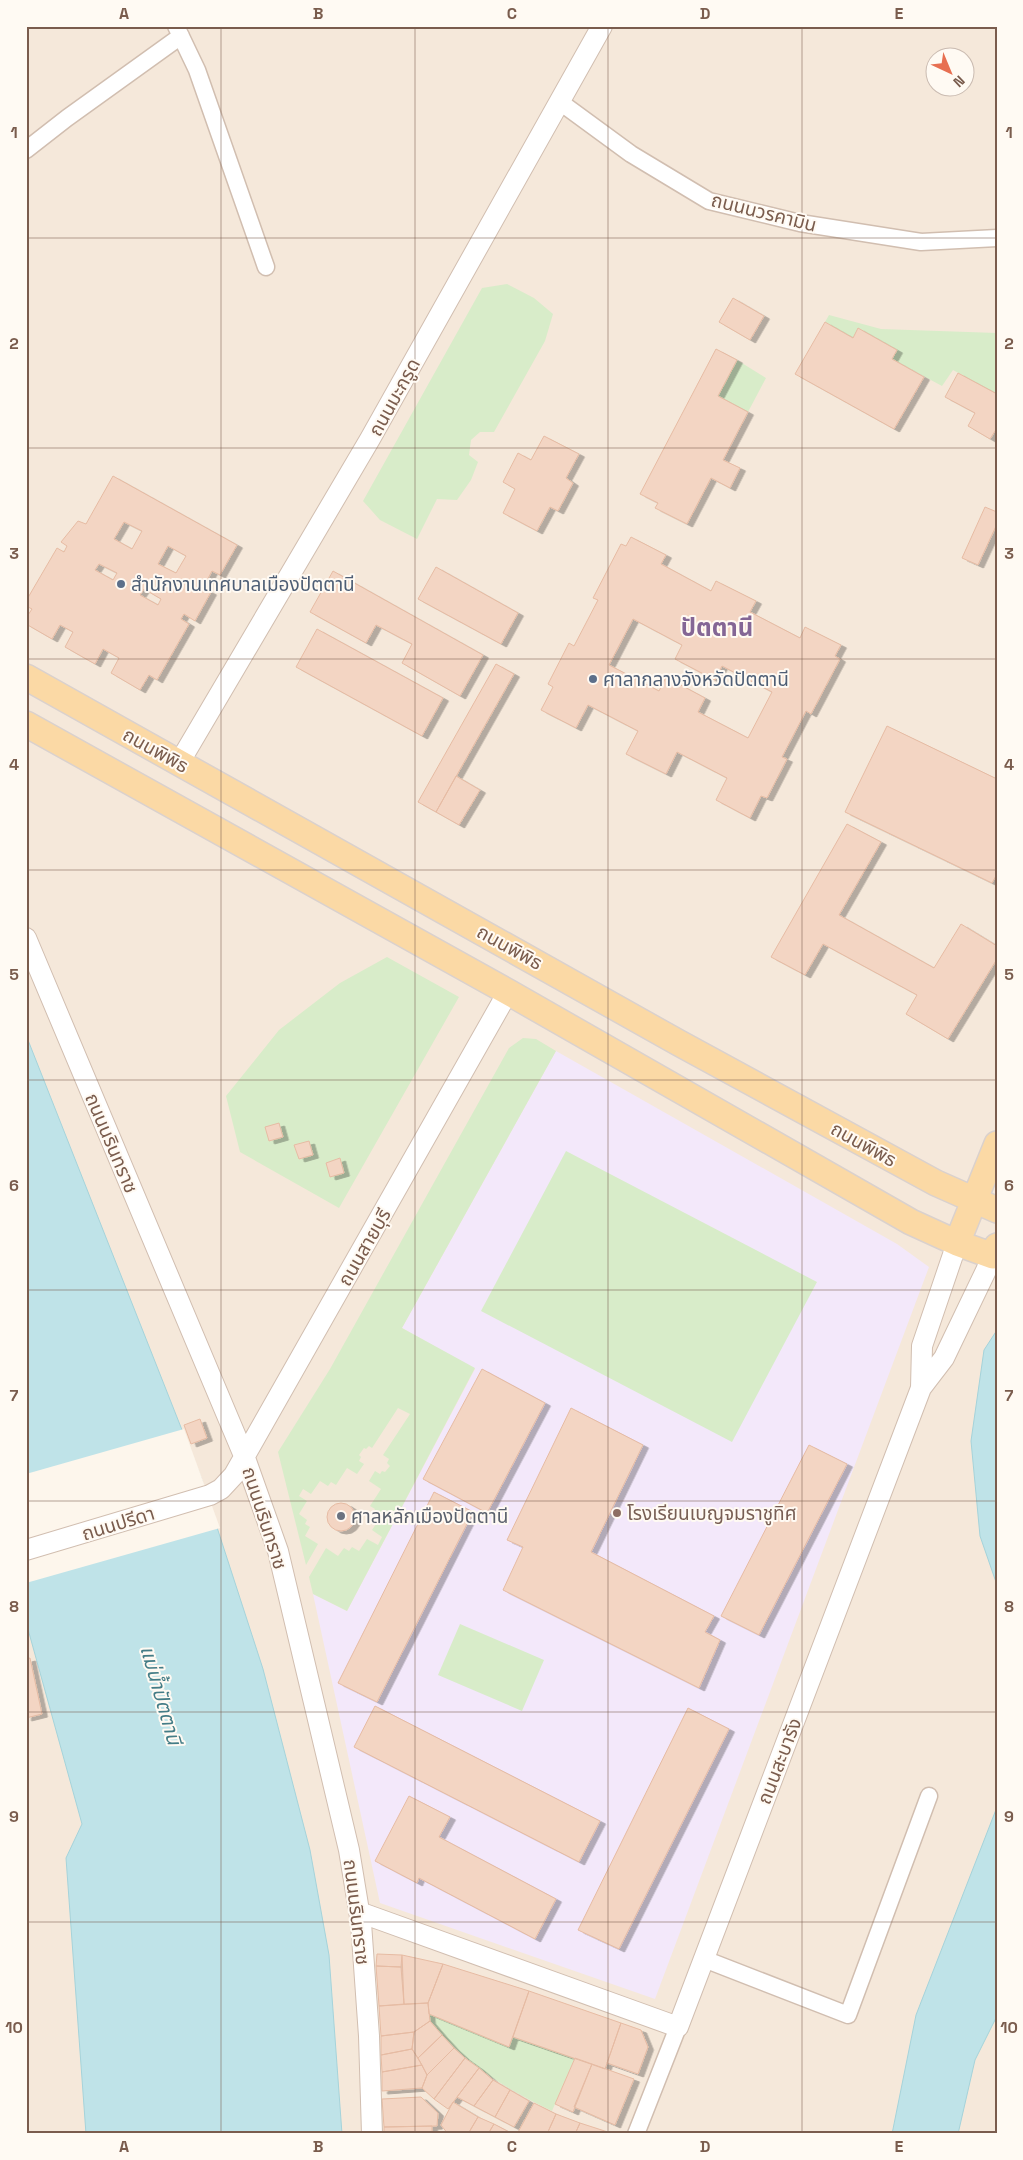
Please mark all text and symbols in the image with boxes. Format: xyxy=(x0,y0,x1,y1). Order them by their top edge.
text: A xyxy=(119,3,129,24)
text: B xyxy=(313,3,323,24)
text: C xyxy=(507,3,517,24)
text: D xyxy=(700,3,710,24)
text: E xyxy=(895,3,904,24)
north arrow xyxy=(926,48,976,98)
text: N xyxy=(949,72,969,91)
text: 1 xyxy=(10,122,18,143)
text: 1 xyxy=(1005,122,1013,143)
street label: ถนนนวรคามิน xyxy=(709,187,819,238)
text: 2 xyxy=(9,333,19,354)
text: 2 xyxy=(1004,333,1014,354)
street label: ถนนมะกรูด xyxy=(363,354,426,441)
text: 3 xyxy=(9,543,19,564)
text: 3 xyxy=(1004,543,1014,564)
place label: สำนักงานเทศบาลเมืองปัตตานี xyxy=(131,572,355,597)
marker: สำนักงานเทศบาลเมืองปัตตานี xyxy=(115,578,127,590)
district label: ปัตตานี xyxy=(681,612,753,643)
place label: ศาลากลางจังหวัดปัตตานี xyxy=(603,667,789,692)
marker: ศาลากลางจังหวัดปัตตานี xyxy=(587,673,599,685)
street label: ถนนพิพิธ xyxy=(118,722,193,779)
text: 4 xyxy=(9,754,19,775)
text: 4 xyxy=(1004,754,1014,775)
street label: ถนนพิพิธ xyxy=(472,919,547,976)
text: 5 xyxy=(9,964,19,985)
text: 5 xyxy=(1004,964,1014,985)
street label: ถนนนรินทราช xyxy=(79,1089,144,1197)
street label: ถนนพิพิธ xyxy=(826,1116,901,1173)
text: 6 xyxy=(9,1175,19,1196)
text: 6 xyxy=(1004,1175,1014,1196)
street label: ถนนสายบุรี xyxy=(332,1204,397,1290)
text: 7 xyxy=(10,1385,19,1406)
text: 7 xyxy=(1005,1385,1014,1406)
street label: ถนนนรินทราช xyxy=(236,1464,293,1573)
street label: ถนนปรีดา xyxy=(79,1501,158,1546)
place label: โรงเรียนเบญจมราชูทิศ xyxy=(627,1501,797,1526)
place label: ศาลหลักเมืองปัตตานี xyxy=(351,1504,508,1529)
marker: โรงเรียนเบญจมราชูทิศ xyxy=(611,1507,623,1519)
marker: ศาลหลักเมืองปัตตานี xyxy=(335,1510,347,1522)
text: 8 xyxy=(9,1596,19,1617)
text: 8 xyxy=(1004,1596,1014,1617)
water label: แม่น้ำปัตตานี xyxy=(134,1642,189,1750)
street label: ถนนสะบารัง xyxy=(752,1714,807,1808)
text: 9 xyxy=(9,1806,19,1827)
text: 9 xyxy=(1004,1806,1014,1827)
street label: ถนนนรินทราช xyxy=(338,1858,375,1966)
text: 10 xyxy=(5,2017,23,2038)
text: 10 xyxy=(1000,2017,1018,2038)
text: A xyxy=(119,2136,129,2157)
text: B xyxy=(313,2136,323,2157)
text: C xyxy=(507,2136,517,2157)
text: D xyxy=(700,2136,710,2157)
text: E xyxy=(895,2136,904,2157)

